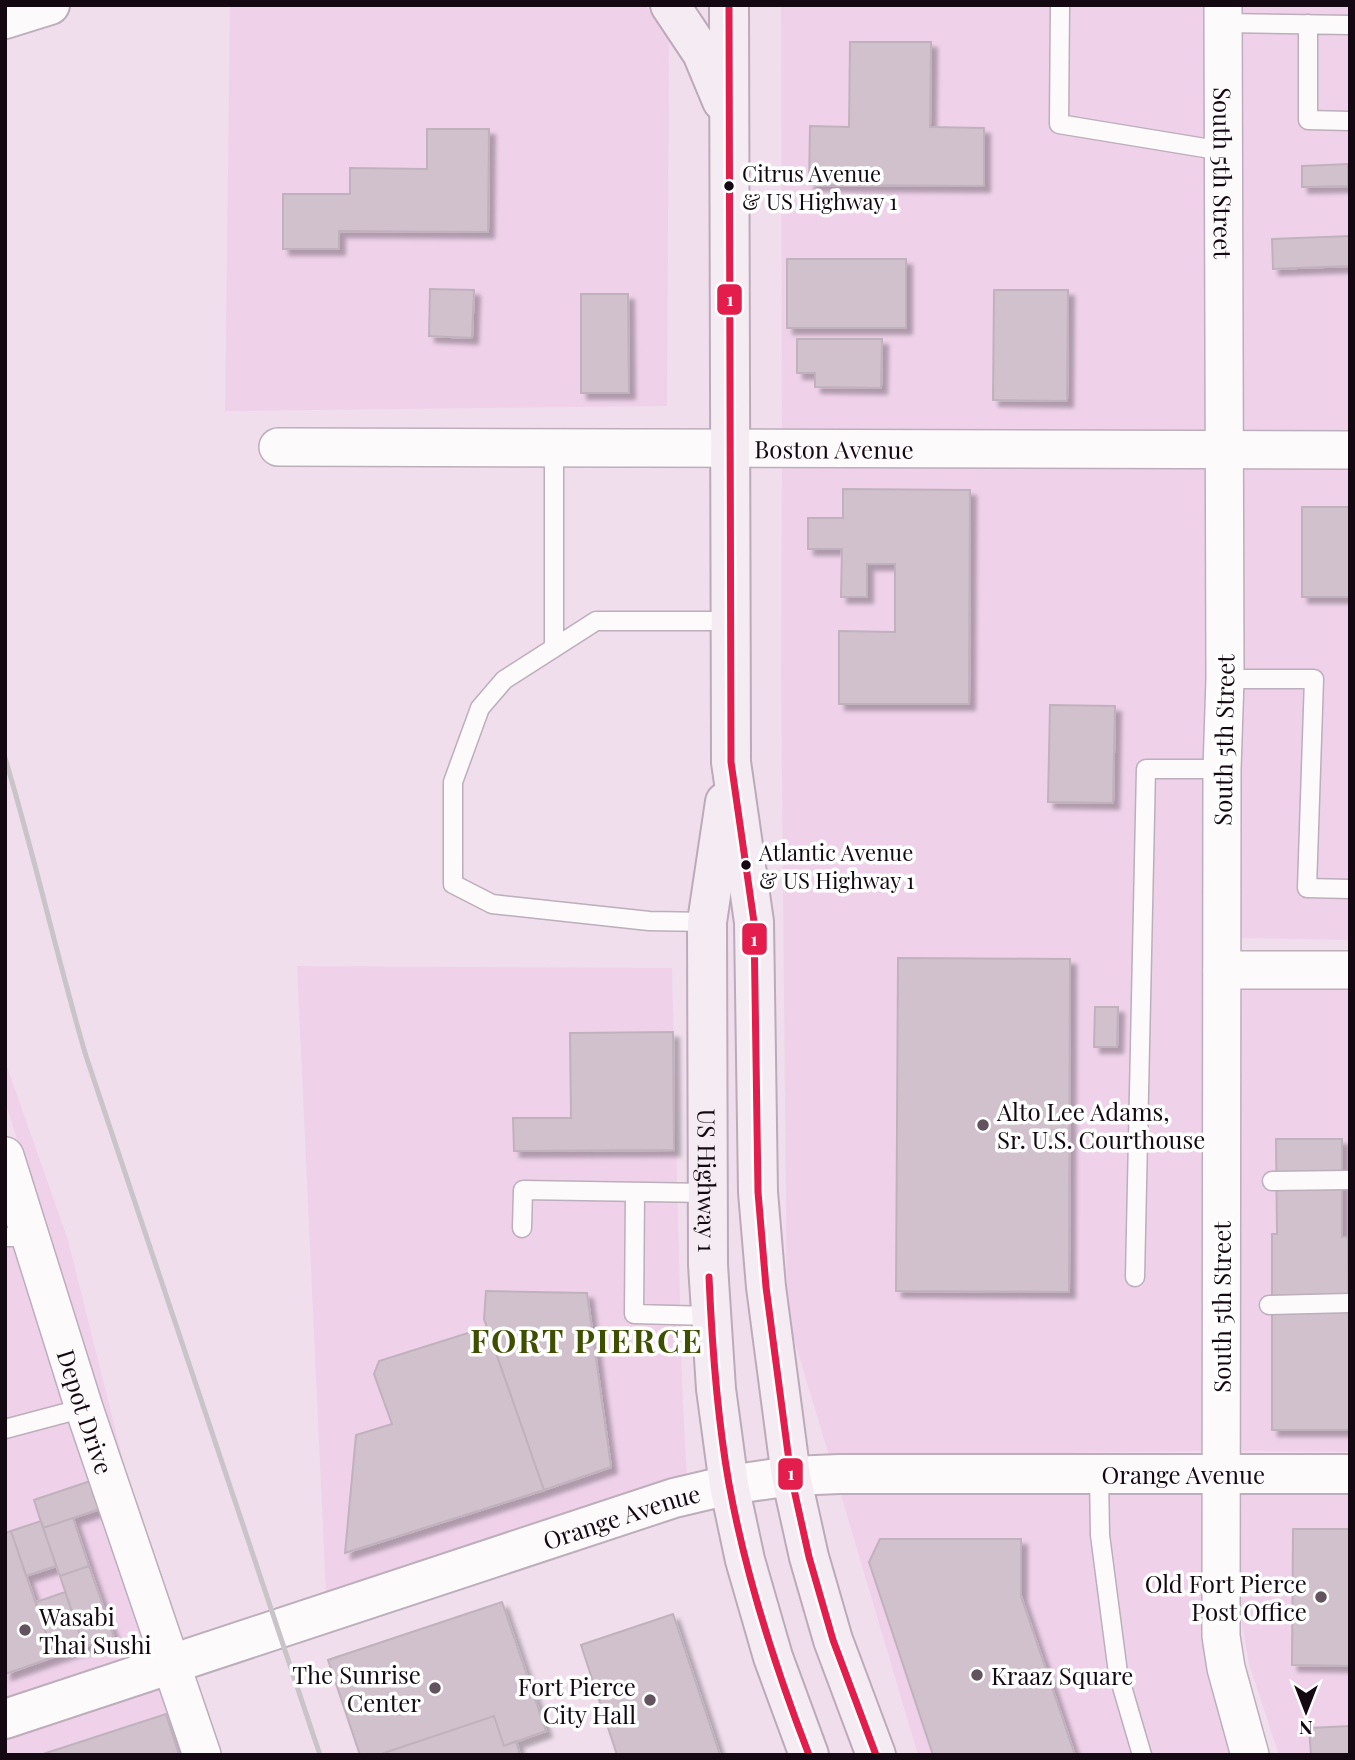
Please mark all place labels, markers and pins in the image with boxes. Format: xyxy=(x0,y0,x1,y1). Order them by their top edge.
place label: Citrus Avenue & US Highway 1 xyxy=(742,158,897,216)
marker: Citrus Avenue & US Highway 1 xyxy=(722,179,736,193)
place label: Atlantic Avenue & US Highway 1 xyxy=(758,837,914,895)
marker: Atlantic Avenue & US Highway 1 xyxy=(739,858,753,872)
place label: Alto Lee Adams, Sr. U.S. Courthouse xyxy=(996,1095,1205,1155)
marker: Alto Lee Adams, Sr. U.S. Courthouse xyxy=(975,1117,991,1133)
place label: Old Fort Pierce Post Office xyxy=(1145,1567,1307,1627)
marker: Old Fort Pierce Post Office xyxy=(1313,1589,1329,1605)
place label: Wasabi Thai Sushi xyxy=(38,1600,152,1660)
marker: Wasabi Thai Sushi xyxy=(17,1622,33,1638)
place label: The Sunrise Center xyxy=(292,1658,421,1718)
place label: Kraaz Square xyxy=(991,1659,1133,1691)
marker: Kraaz Square xyxy=(969,1667,985,1683)
place label: Fort Pierce City Hall xyxy=(518,1670,636,1730)
marker: The Sunrise Center xyxy=(427,1680,443,1696)
marker: Fort Pierce City Hall xyxy=(642,1692,658,1708)

